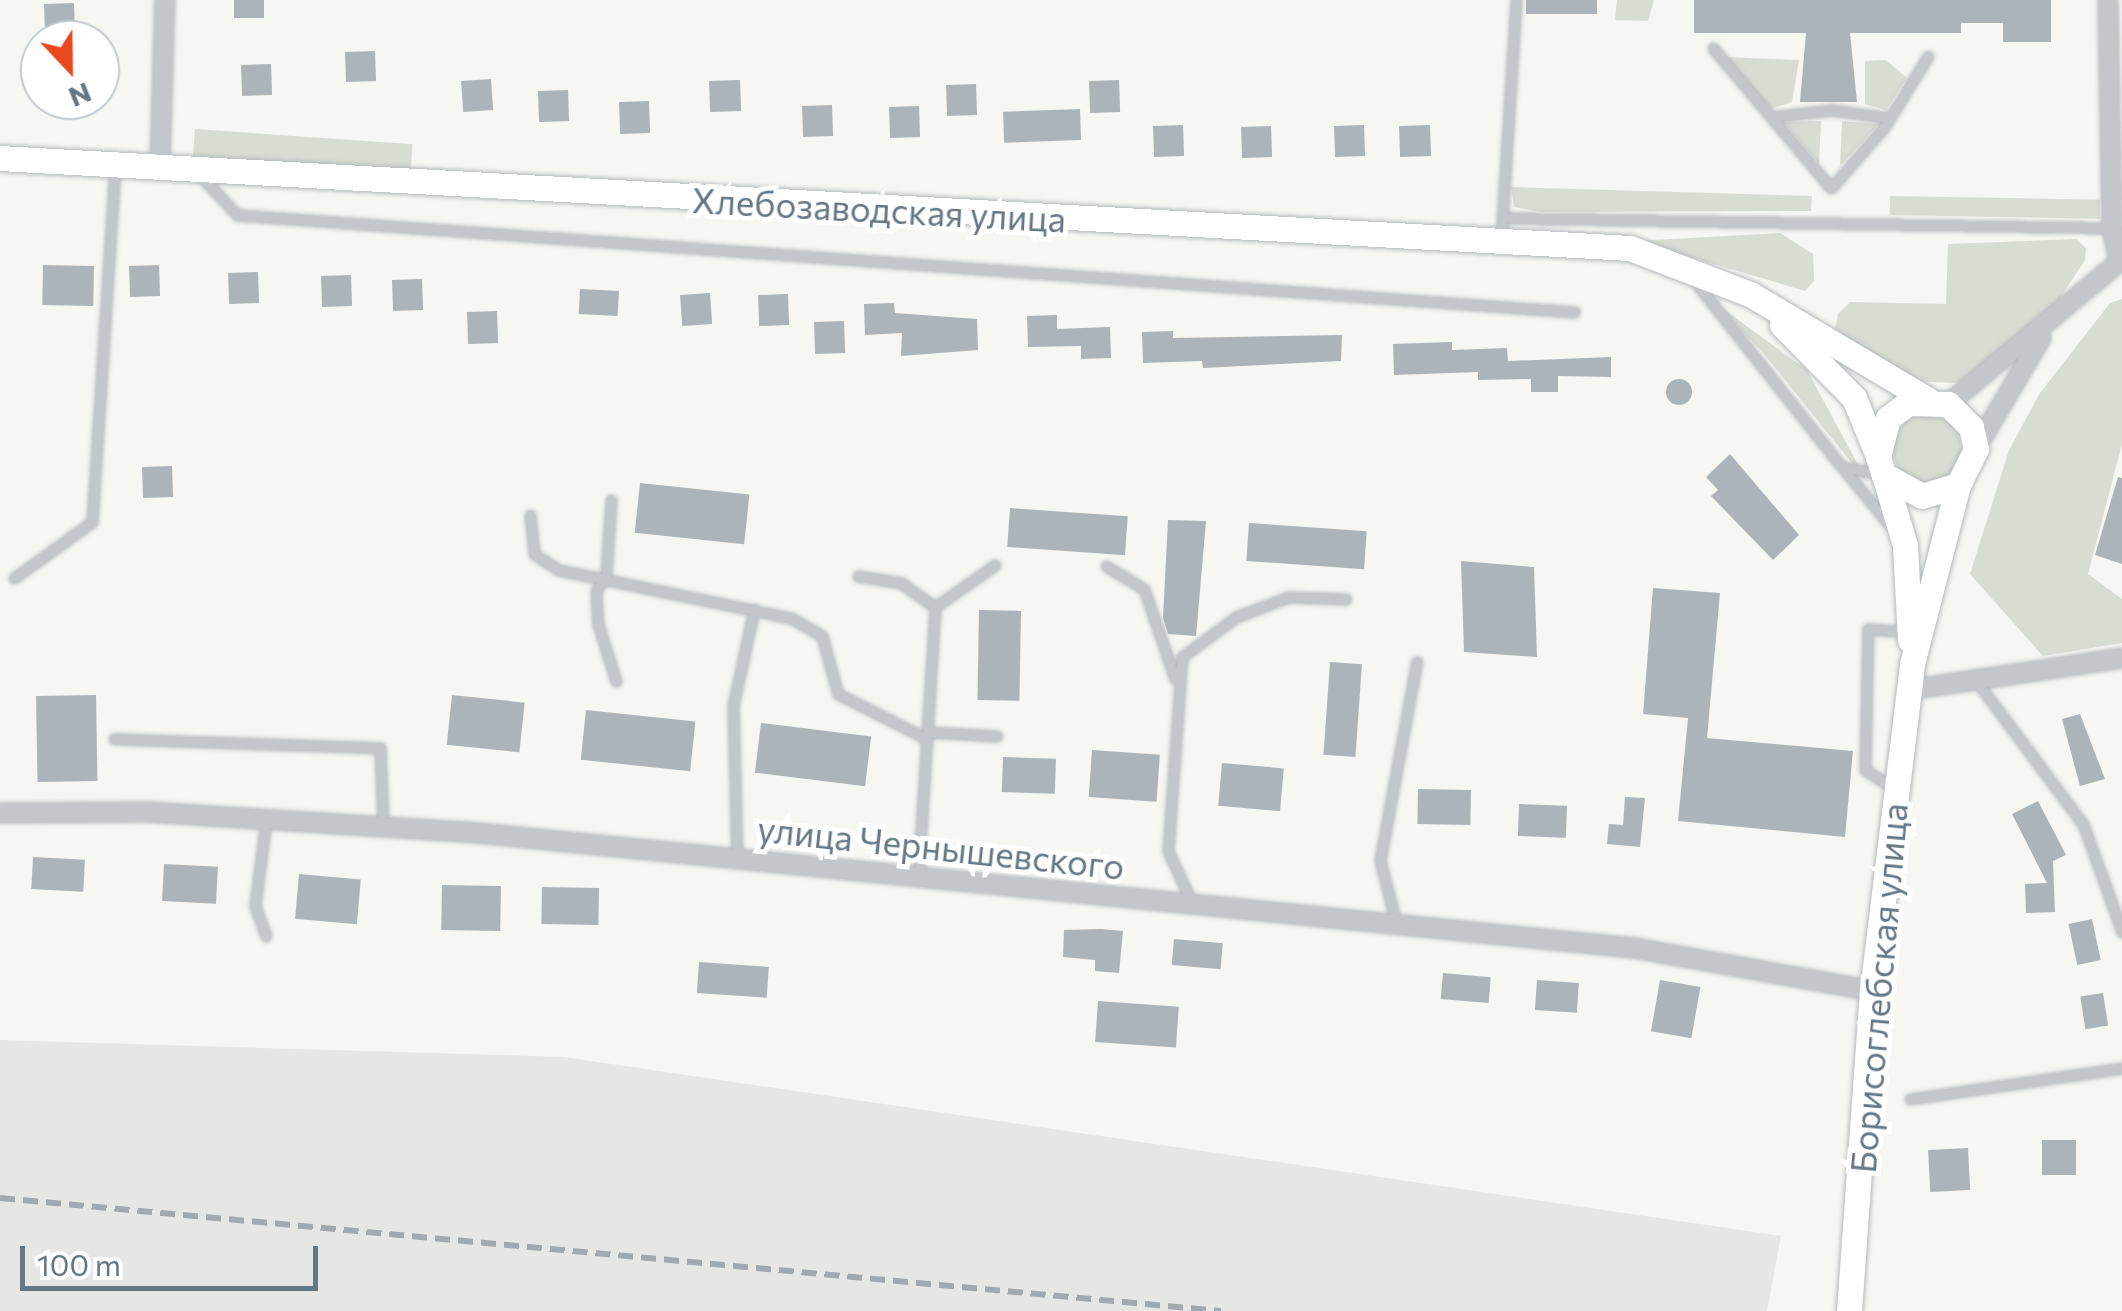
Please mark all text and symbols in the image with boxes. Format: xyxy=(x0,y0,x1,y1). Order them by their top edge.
north arrow xyxy=(20,20,120,120)
text: N xyxy=(64,76,97,116)
street label: Хлебозаводская улица xyxy=(691,178,1067,240)
street label: Борисоглебская улица xyxy=(1841,801,1915,1175)
street label: улица Чернышевского xyxy=(756,807,1126,887)
scale bar xyxy=(25,1226,322,1288)
text: 100 m xyxy=(37,1245,121,1282)

